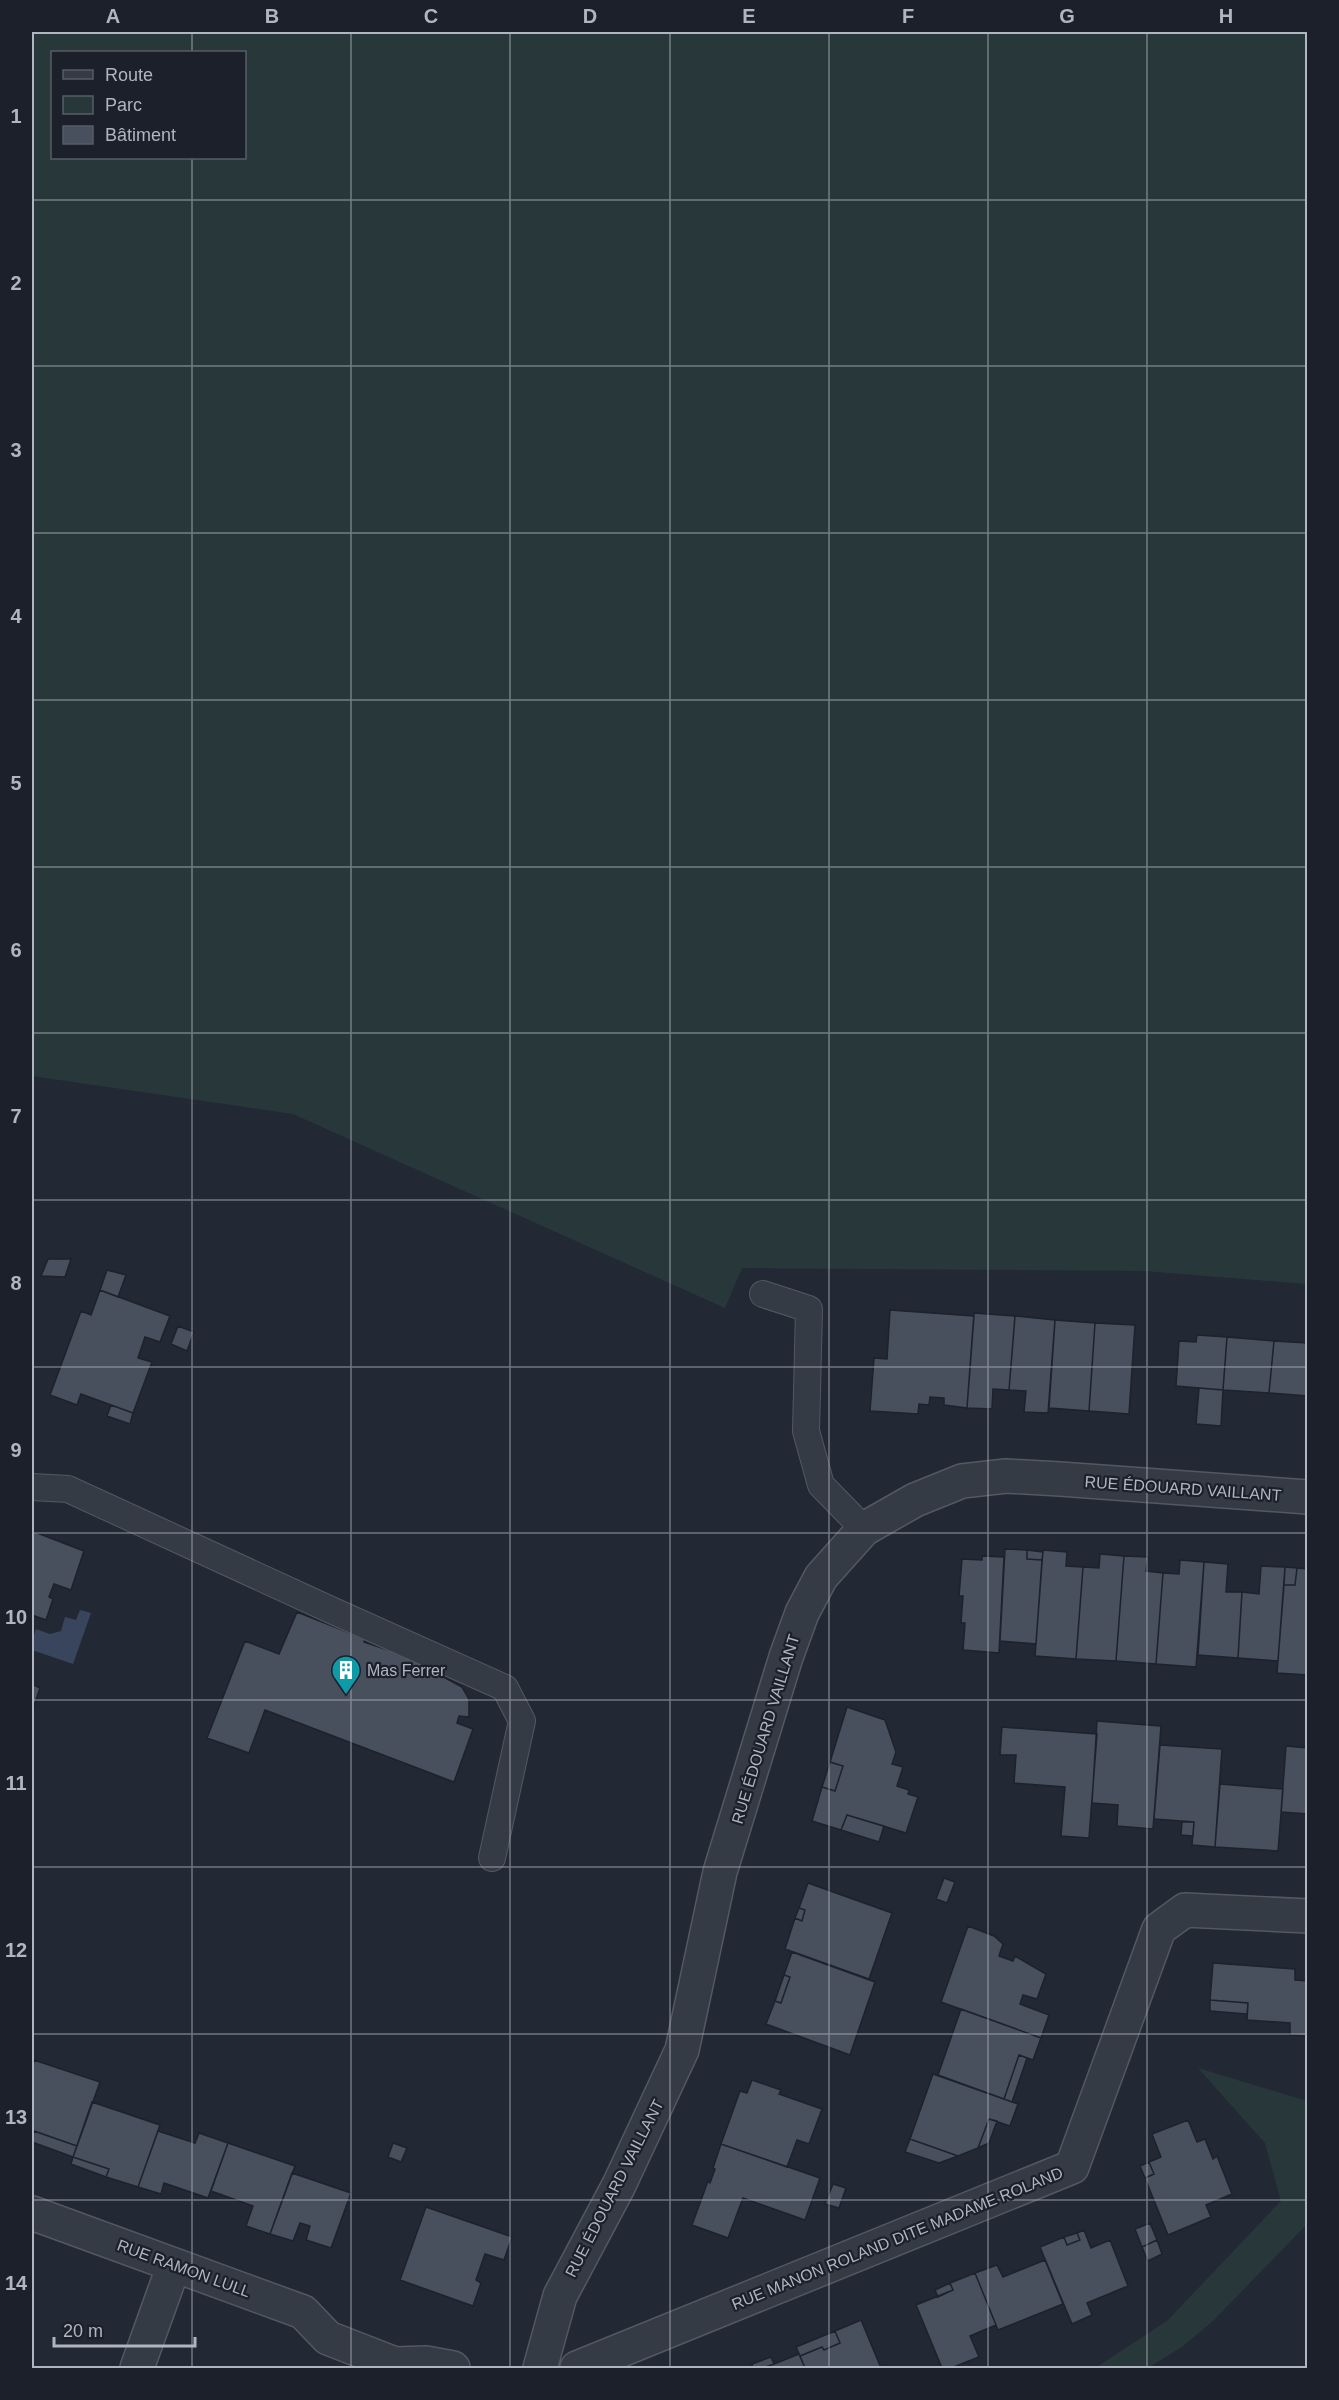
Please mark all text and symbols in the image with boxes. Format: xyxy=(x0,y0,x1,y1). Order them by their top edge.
text: A xyxy=(106,5,120,27)
text: B xyxy=(265,5,279,27)
text: C xyxy=(424,5,438,27)
text: D xyxy=(583,5,597,27)
text: E xyxy=(742,5,756,27)
text: F xyxy=(902,5,914,27)
text: G xyxy=(1059,5,1075,27)
text: H xyxy=(1219,5,1233,27)
legend xyxy=(51,51,246,159)
text: Route xyxy=(105,65,153,85)
text: Parc xyxy=(105,95,142,115)
text: 1 xyxy=(10,105,22,127)
text: Bâtiment xyxy=(105,125,176,145)
text: 2 xyxy=(10,272,22,294)
text: 3 xyxy=(10,439,22,461)
text: 4 xyxy=(10,605,22,627)
text: 5 xyxy=(10,772,22,794)
text: 6 xyxy=(10,939,22,961)
text: 7 xyxy=(10,1105,22,1127)
text: 8 xyxy=(10,1272,22,1294)
text: 9 xyxy=(10,1439,22,1461)
street label: RUE ÉDOUARD VAILLANT xyxy=(1084,1472,1282,1504)
text: 10 xyxy=(5,1606,27,1628)
street label: RUE ÉDOUARD VAILLANT xyxy=(728,1632,802,1826)
building icon: Mas Ferrer xyxy=(330,1654,362,1696)
place label: Mas Ferrer xyxy=(367,1662,446,1679)
text: 11 xyxy=(5,1772,27,1794)
text: 12 xyxy=(5,1939,27,1961)
street label: RUE ÉDOUARD VAILLANT xyxy=(561,2096,667,2280)
text: 13 xyxy=(5,2106,27,2128)
street label: RUE MANON ROLAND DITE MADAME ROLAND xyxy=(729,2164,1065,2313)
street label: RUE RAMON LULL xyxy=(115,2236,253,2301)
text: 14 xyxy=(5,2272,28,2294)
scale bar xyxy=(54,2310,195,2348)
text: 20 m xyxy=(63,2321,103,2341)

